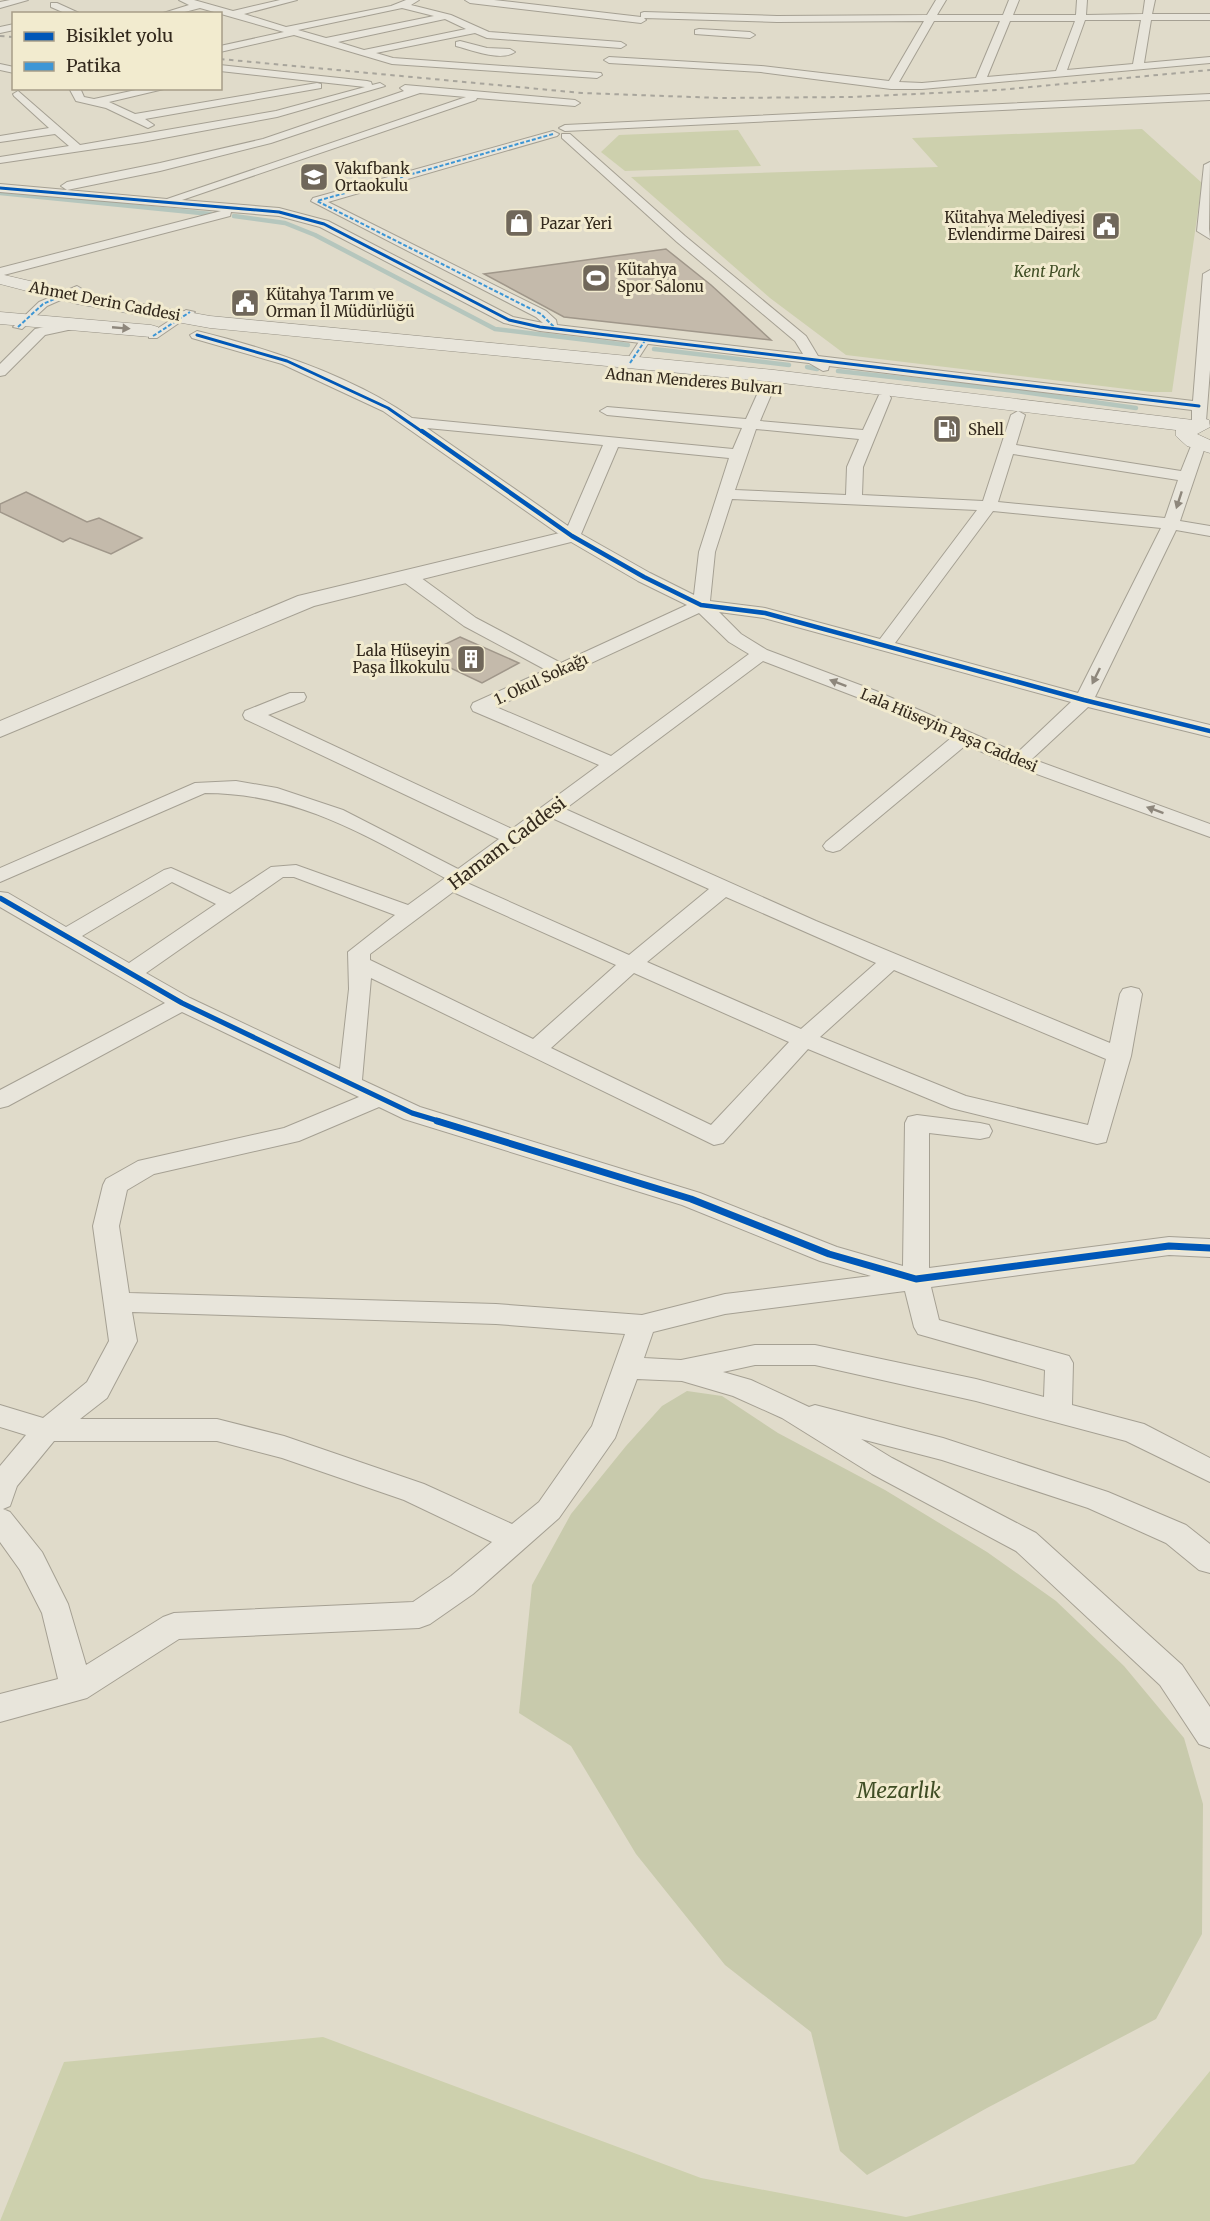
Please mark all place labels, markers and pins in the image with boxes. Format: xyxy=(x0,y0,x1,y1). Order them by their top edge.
place label: Vakıfbank Ortaokulu xyxy=(334,159,410,195)
school or university icon: Vakıfbank Ortaokulu xyxy=(298,161,330,193)
shop icon: Pazar Yeri xyxy=(503,207,535,239)
place label: Kütahya Melediyesi Evlendirme Dairesi xyxy=(944,208,1085,244)
public building icon: Kütahya Melediyesi Evlendirme Dairesi xyxy=(1090,210,1122,242)
place label: Pazar Yeri xyxy=(540,214,612,233)
place label: Kütahya Spor Salonu xyxy=(617,260,704,296)
sports icon: Kütahya Spor Salonu xyxy=(580,262,612,294)
place label: Kütahya Tarım ve Orman İl Müdürlüğü xyxy=(266,285,415,321)
public building icon: Kütahya Tarım ve Orman İl Müdürlüğü xyxy=(229,287,261,319)
fuel station icon: Shell xyxy=(931,413,963,445)
place label: Shell xyxy=(968,420,1004,439)
place label: Lala Hüseyin Paşa İlkokulu xyxy=(353,641,450,677)
building icon: Lala Hüseyin Paşa İlkokulu xyxy=(455,643,487,675)

